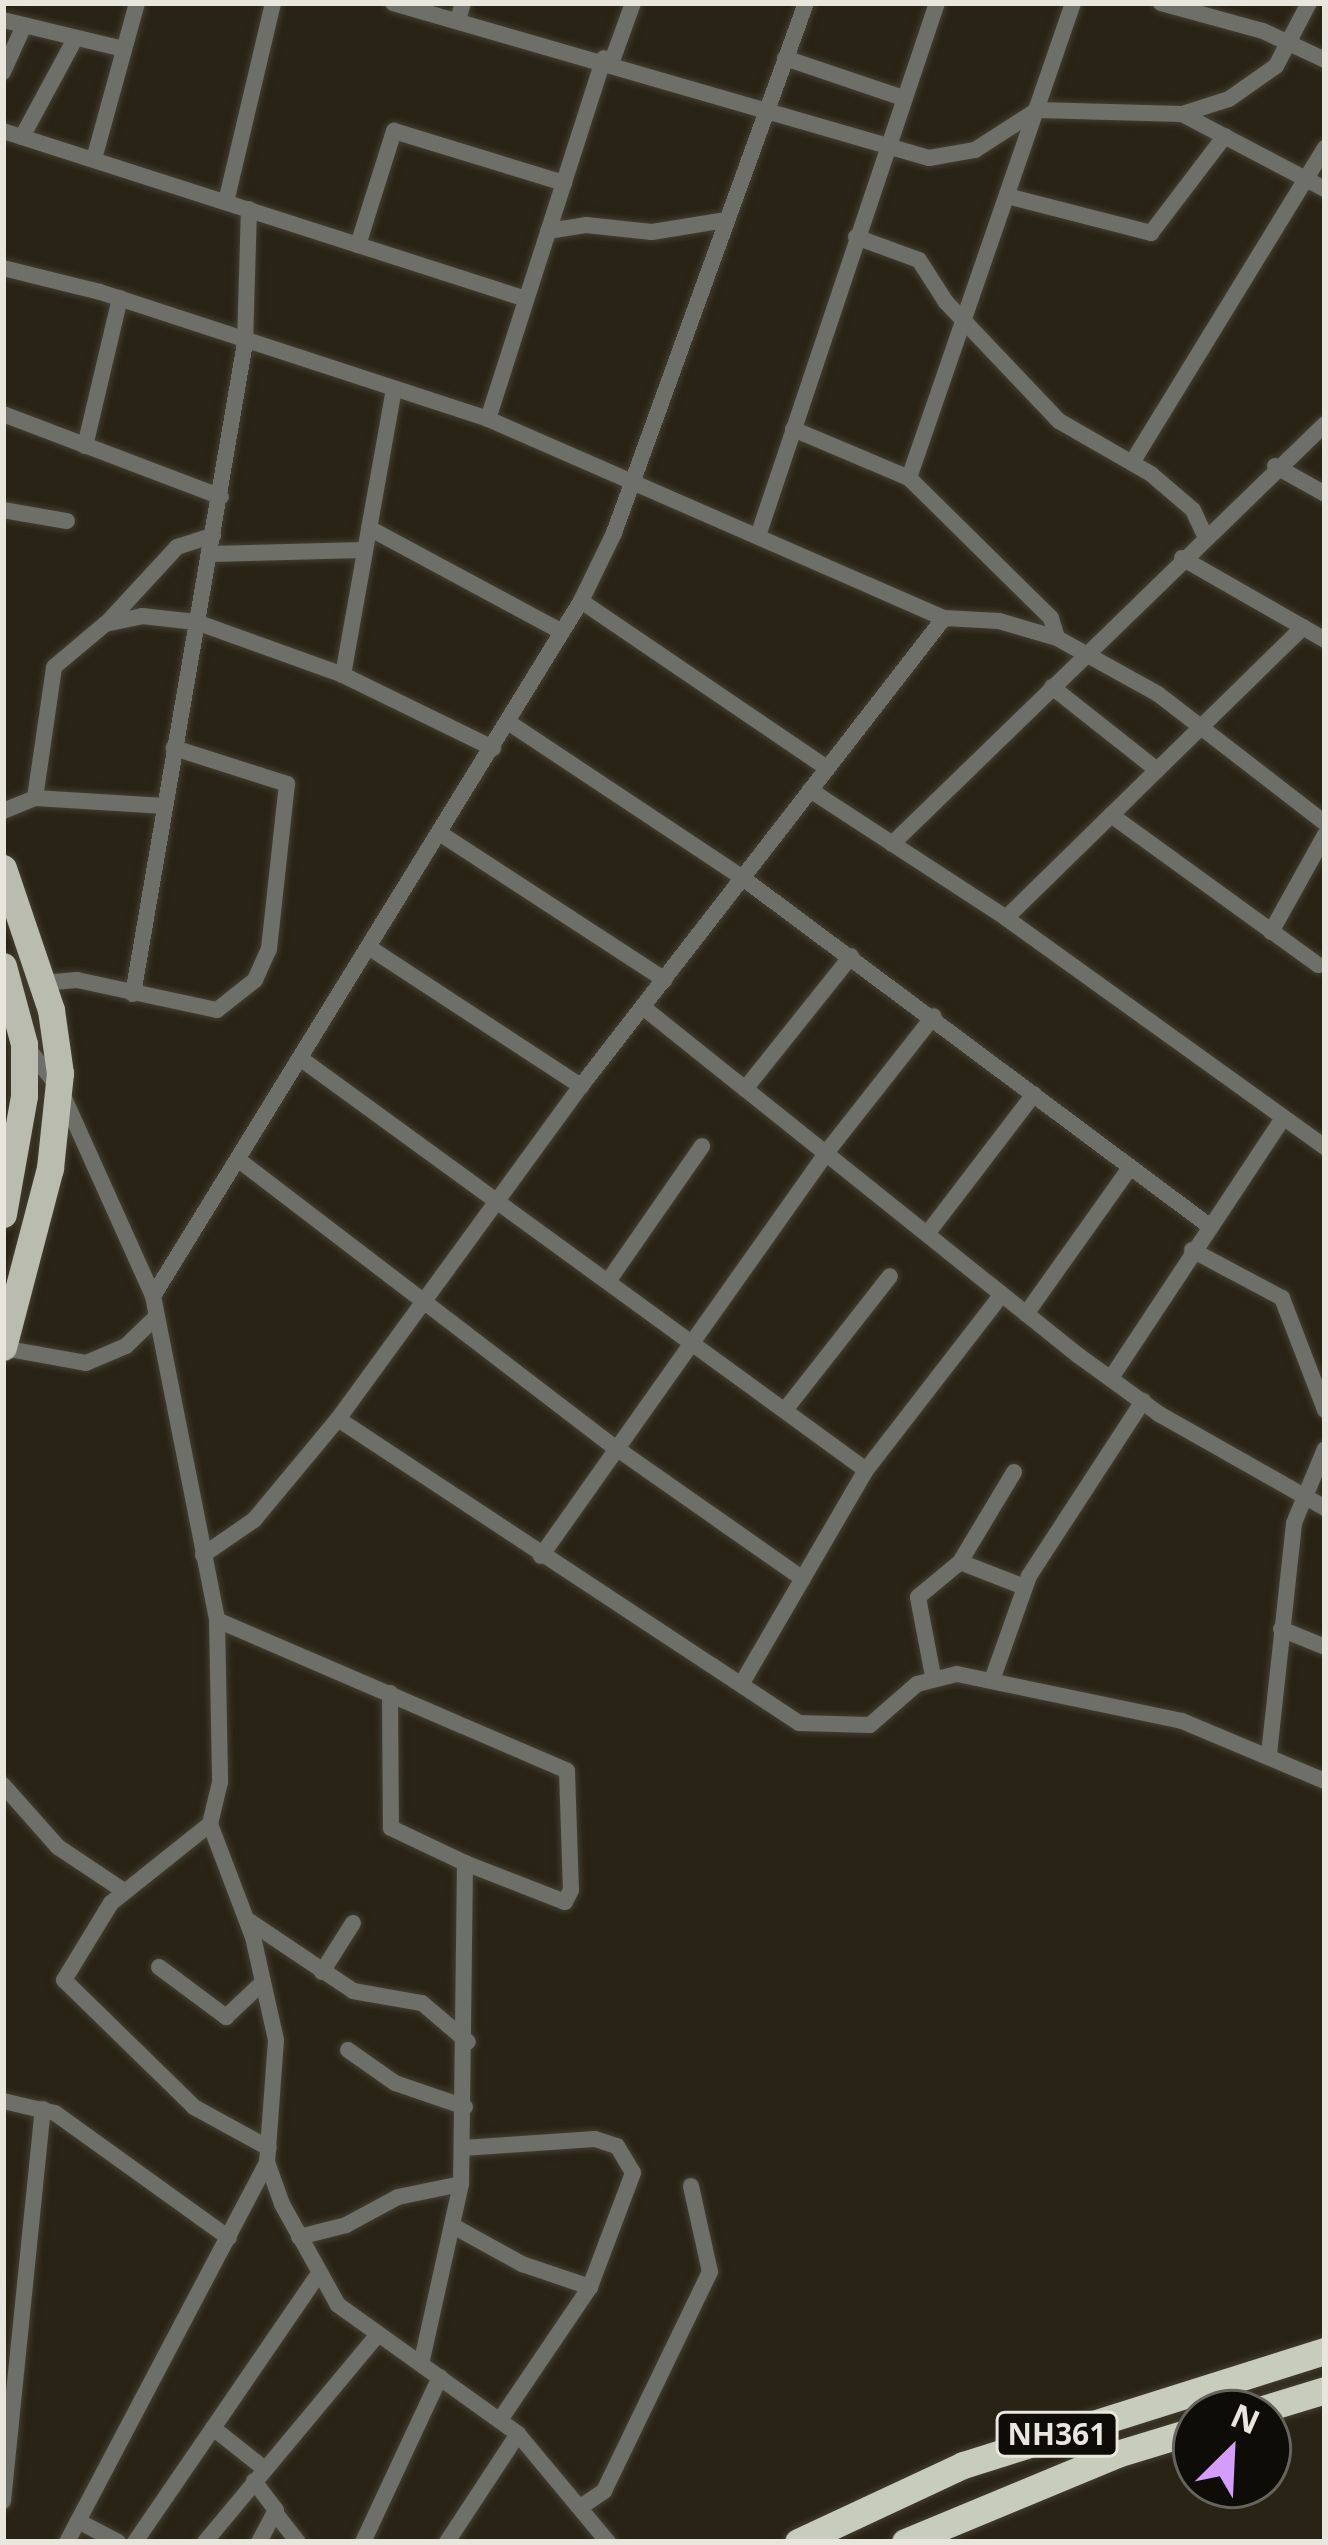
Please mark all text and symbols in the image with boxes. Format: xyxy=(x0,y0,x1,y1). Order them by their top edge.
north arrow xyxy=(1172,2389,1292,2509)
text: N xyxy=(1224,2392,1267,2444)
road number: NH361 xyxy=(994,2410,1120,2458)

